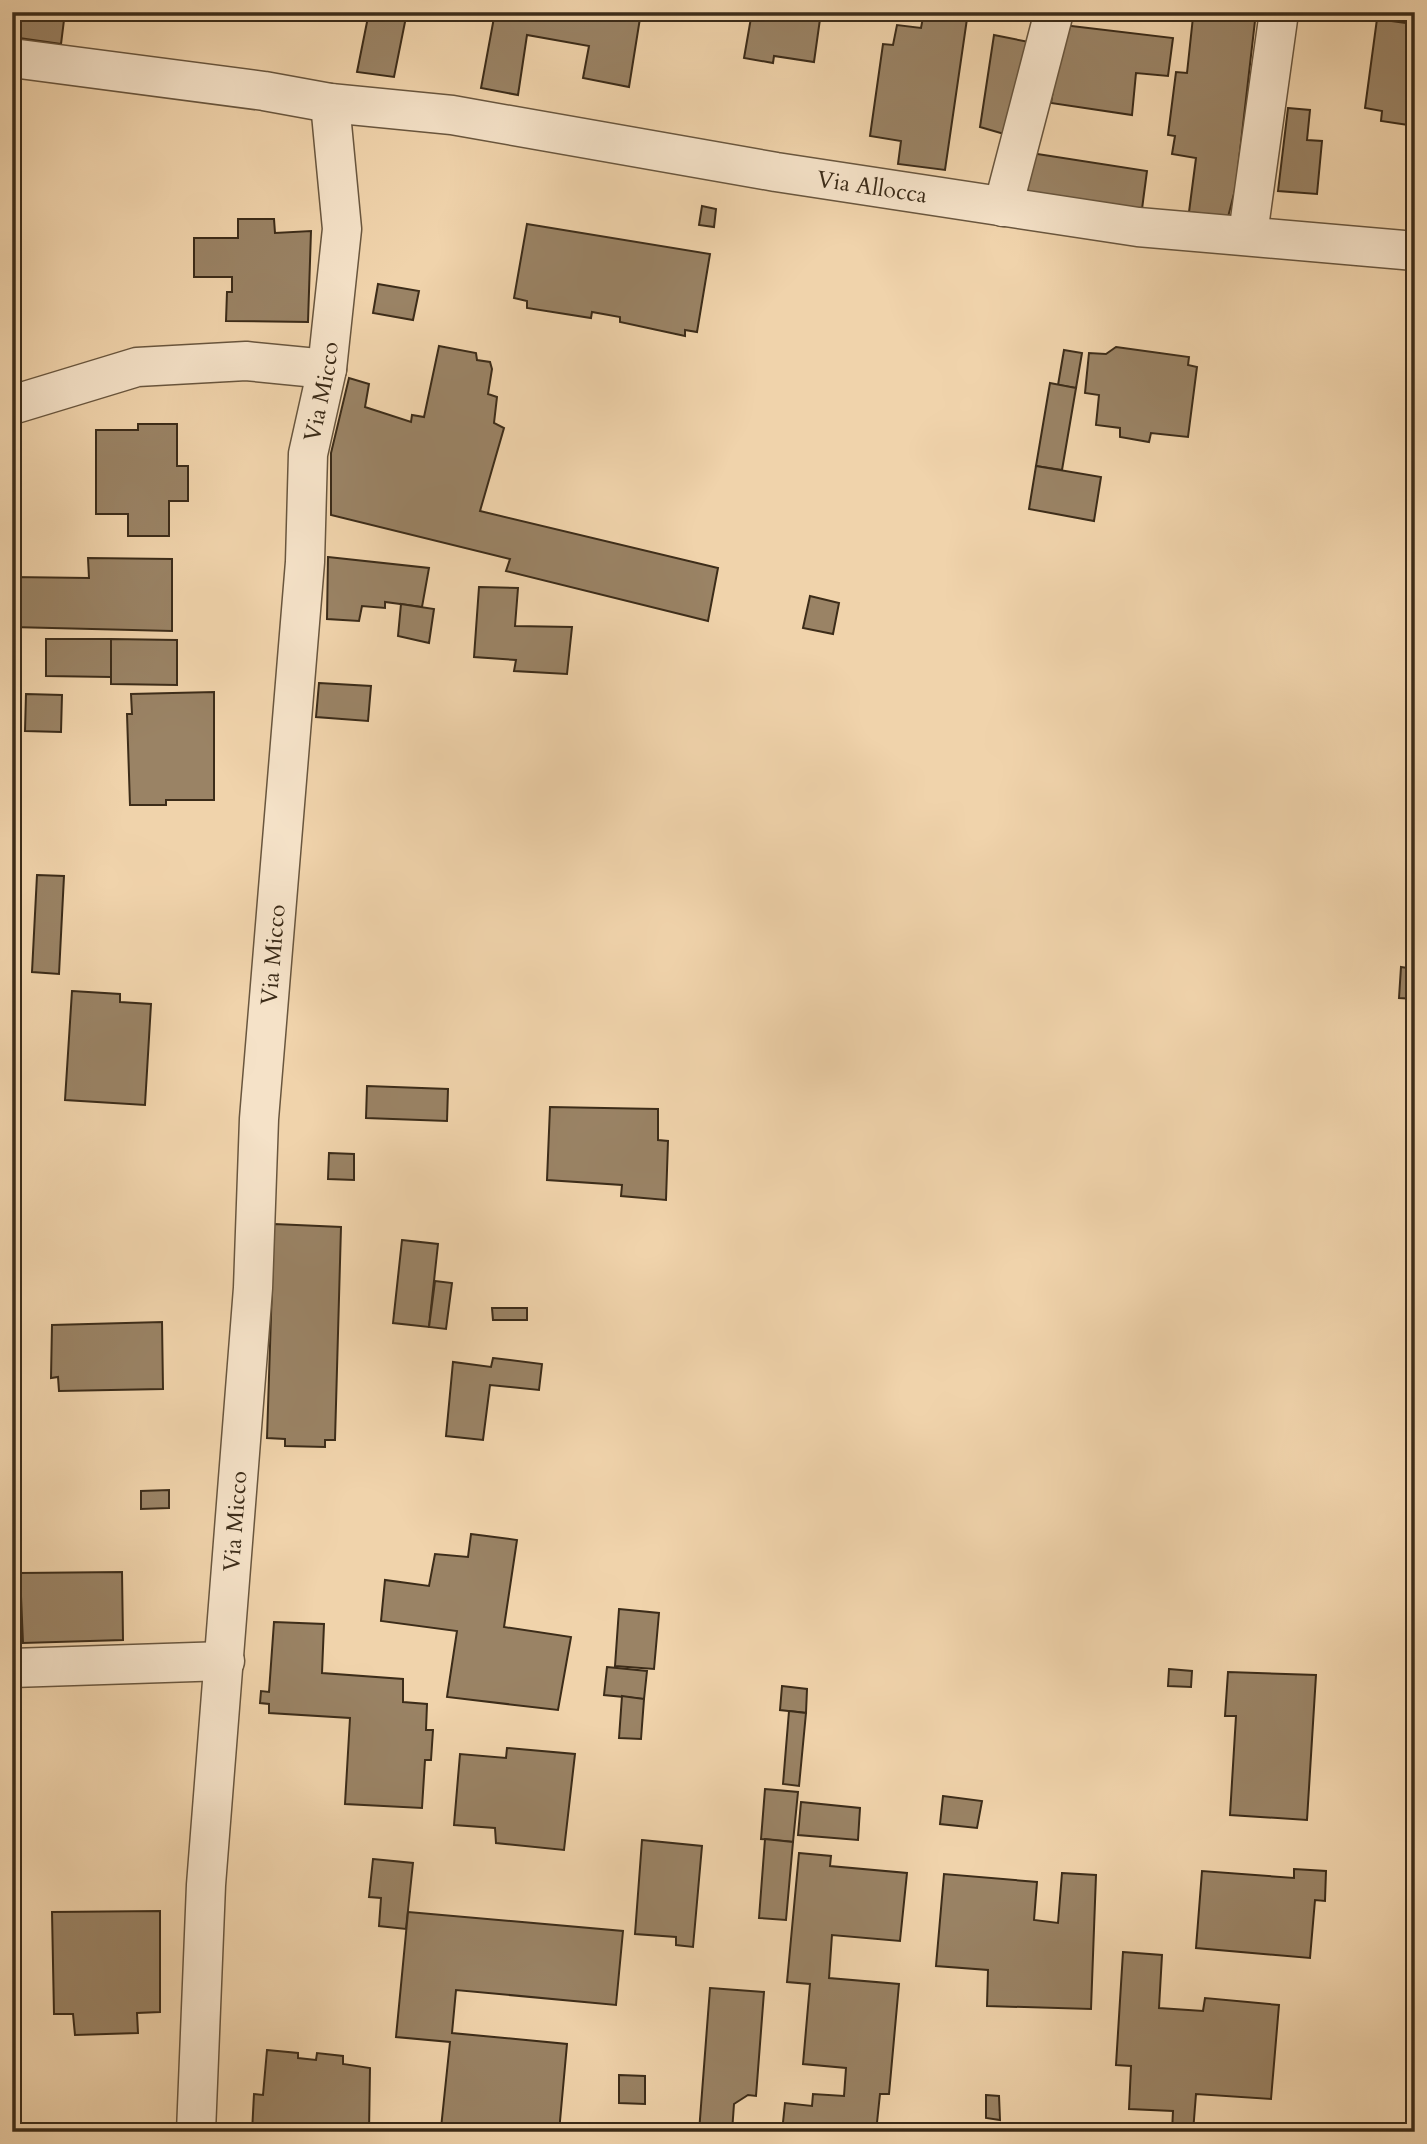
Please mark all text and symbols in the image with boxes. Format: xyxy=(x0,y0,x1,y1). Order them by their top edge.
street label: Via Allocca xyxy=(815,163,929,211)
street label: Via Micco xyxy=(296,340,346,444)
street label: Via Micco xyxy=(253,903,293,1006)
street label: Via Micco xyxy=(216,1470,255,1573)

